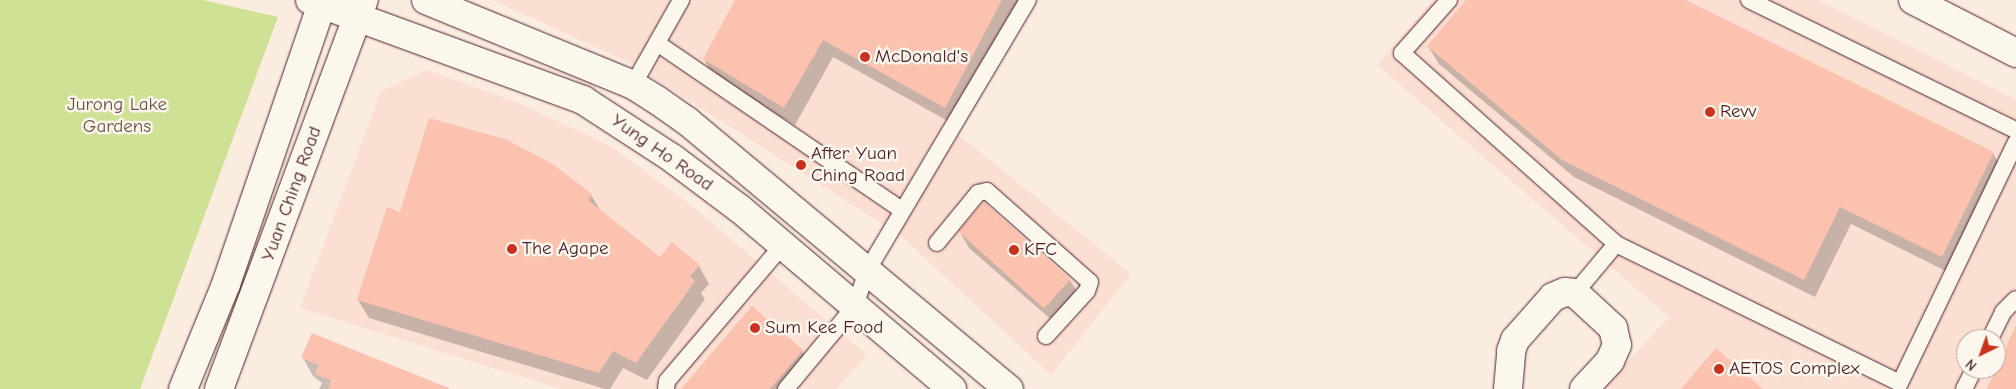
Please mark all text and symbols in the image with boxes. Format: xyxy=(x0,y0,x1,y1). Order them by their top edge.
place label: McDonald's xyxy=(875,46,968,68)
marker: McDonald's xyxy=(859,51,871,63)
park label: Jurong Lake Gardens xyxy=(67,94,167,138)
place label: Revv xyxy=(1720,101,1756,123)
marker: Revv xyxy=(1704,106,1716,118)
street label: Yung Ho Road xyxy=(607,110,717,196)
street label: Yuan Ching Road xyxy=(257,123,327,265)
place label: After Yuan Ching Road xyxy=(811,143,905,187)
marker: After Yuan Ching Road xyxy=(795,159,807,171)
place label: The Agape xyxy=(522,238,608,260)
place label: KFC xyxy=(1024,239,1057,261)
marker: The Agape xyxy=(506,243,518,255)
marker: KFC xyxy=(1008,244,1020,256)
place label: Sum Kee Food xyxy=(765,317,883,339)
marker: Sum Kee Food xyxy=(749,322,761,334)
north arrow xyxy=(1956,329,2006,379)
text: N xyxy=(1962,355,1980,374)
place label: AETOS Complex xyxy=(1729,358,1860,380)
marker: AETOS Complex xyxy=(1713,363,1725,375)

